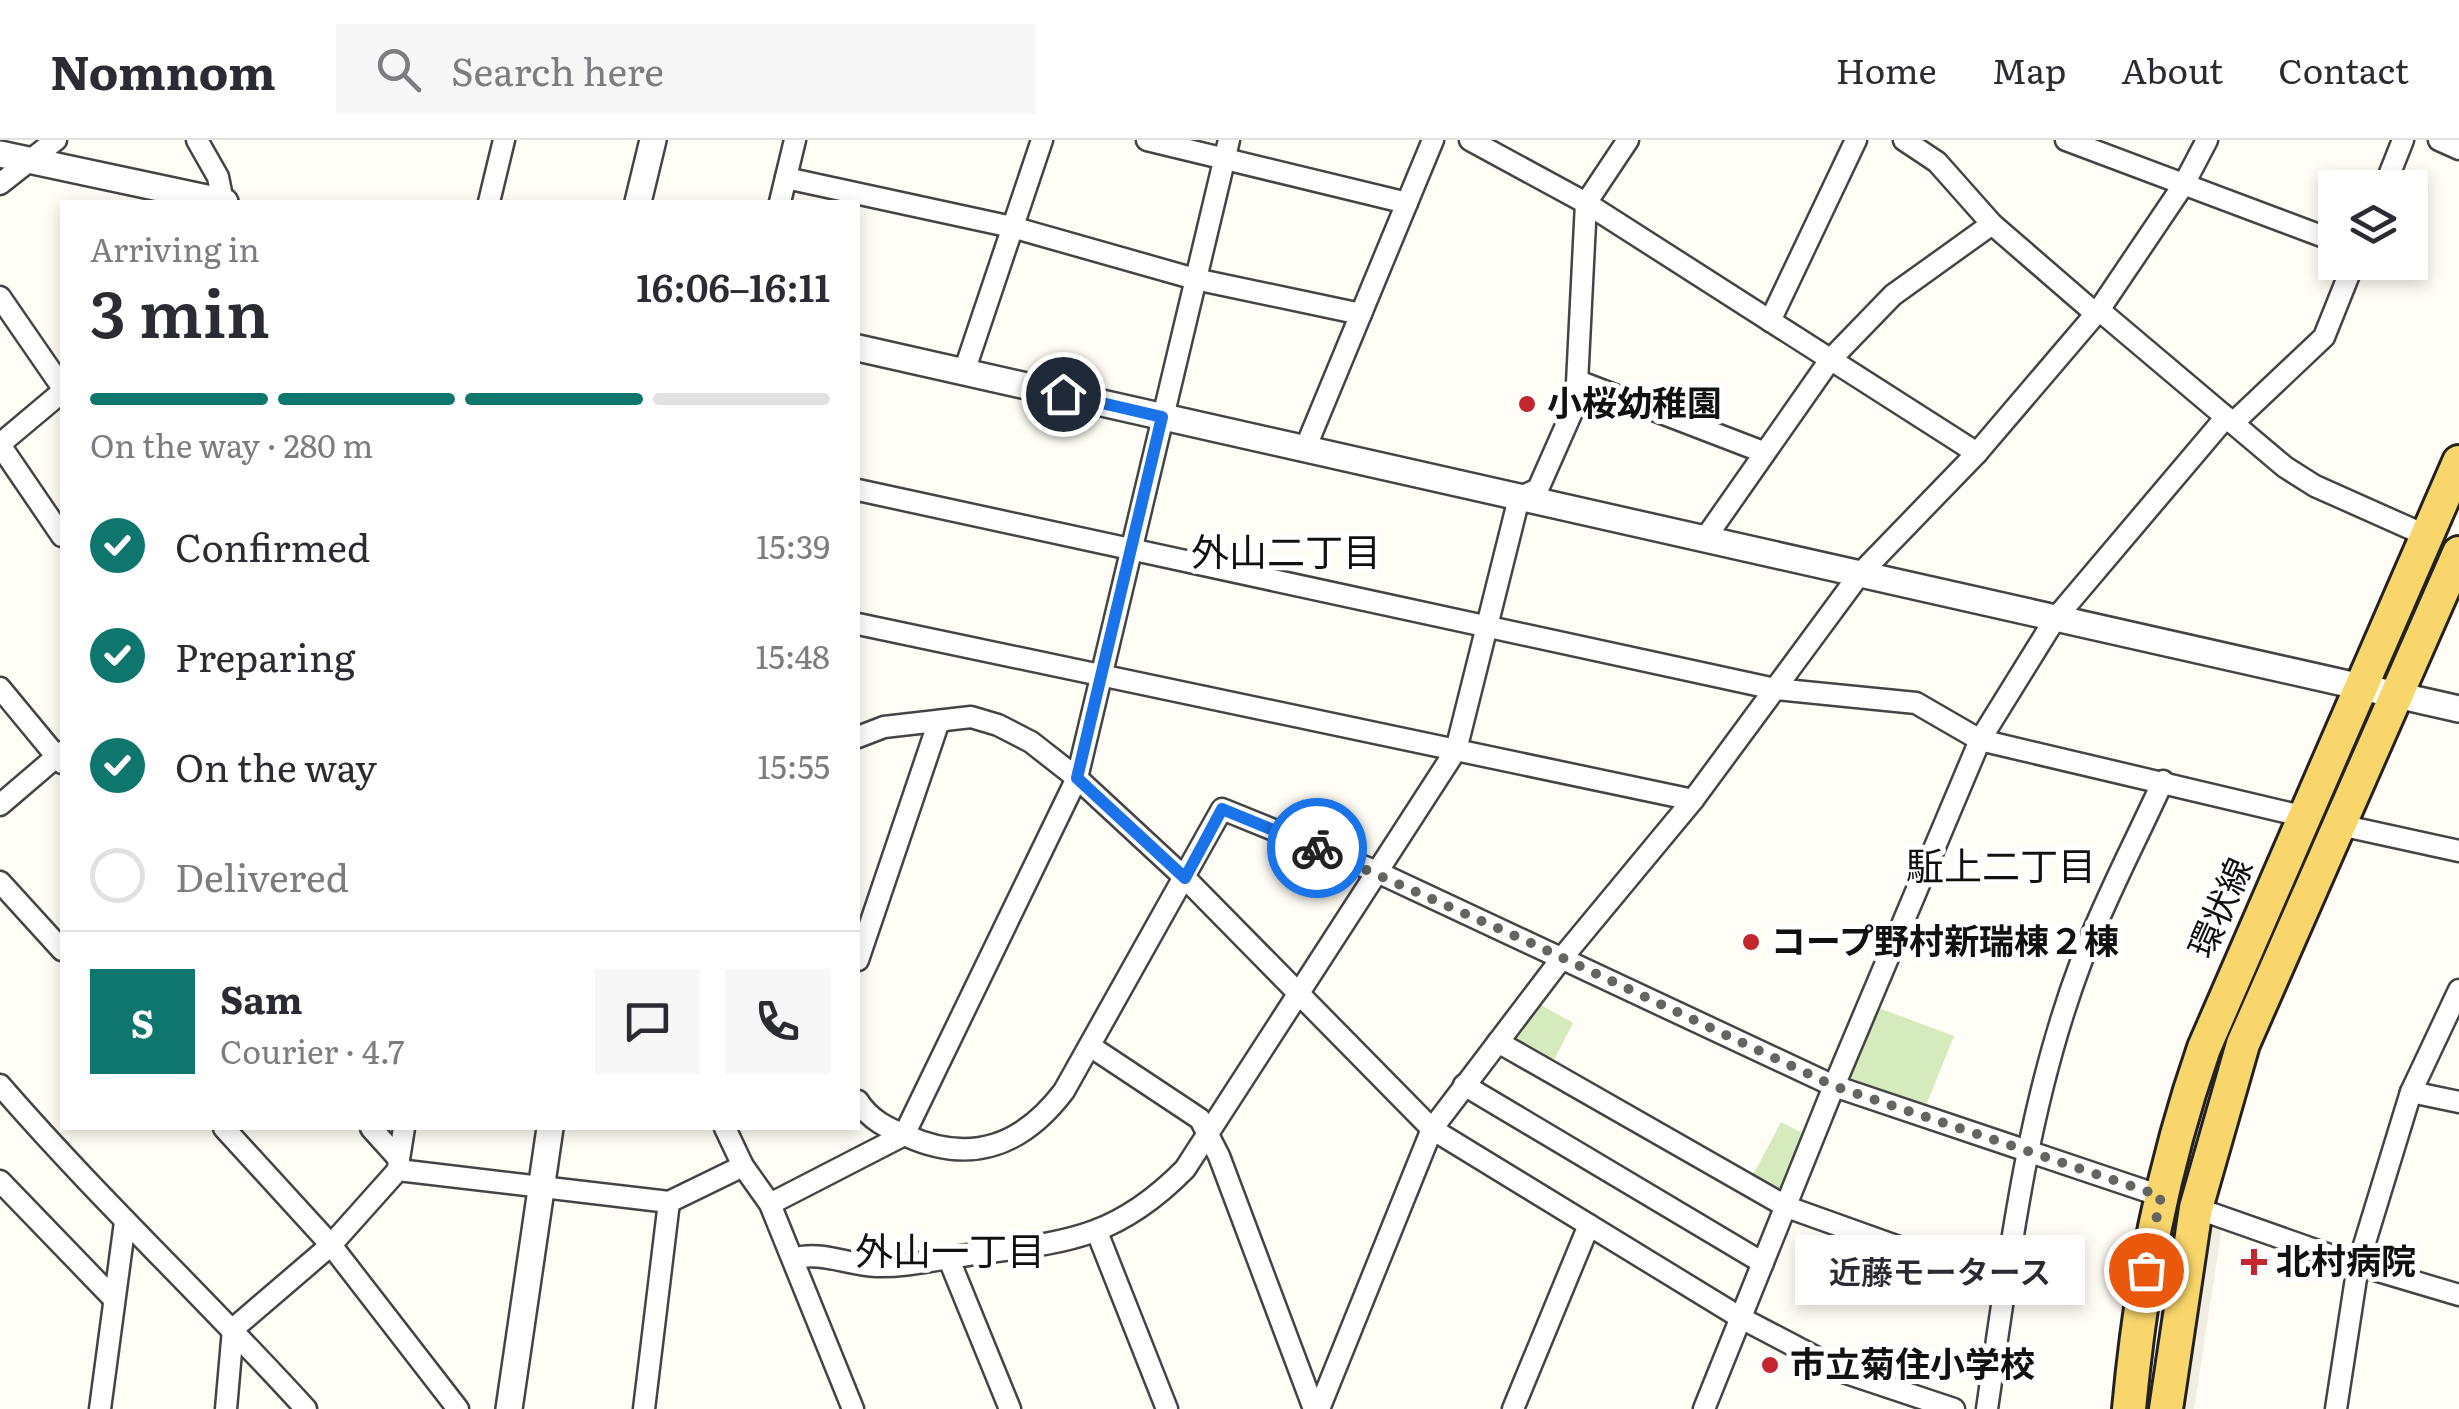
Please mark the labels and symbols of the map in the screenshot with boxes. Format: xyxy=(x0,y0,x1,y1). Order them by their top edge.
pin xyxy=(1021,352,1106,437)
place label: 小桜幼稚園 xyxy=(1547,375,1722,427)
marker: 小桜幼稚園 xyxy=(1516,393,1538,415)
district label: 外山二丁目 xyxy=(1191,521,1381,578)
courier xyxy=(1267,798,1367,898)
district label: 駈上二丁目 xyxy=(1906,835,2096,892)
street label: 環状線 xyxy=(2173,848,2263,965)
place label: コープ野村新瑞棟２棟 xyxy=(1771,913,2119,965)
marker: コープ野村新瑞棟２棟 xyxy=(1740,931,1762,953)
district label: 外山一丁目 xyxy=(855,1220,1045,1277)
pin xyxy=(2104,1228,2189,1313)
place label: 北村病院 xyxy=(2276,1233,2416,1285)
callout: 近藤モータース xyxy=(1796,1235,2086,1305)
marker: 北村病院 xyxy=(2241,1249,2267,1275)
place label: 市立菊住小学校 xyxy=(1790,1336,2035,1388)
marker: 市立菊住小学校 xyxy=(1759,1354,1781,1376)

